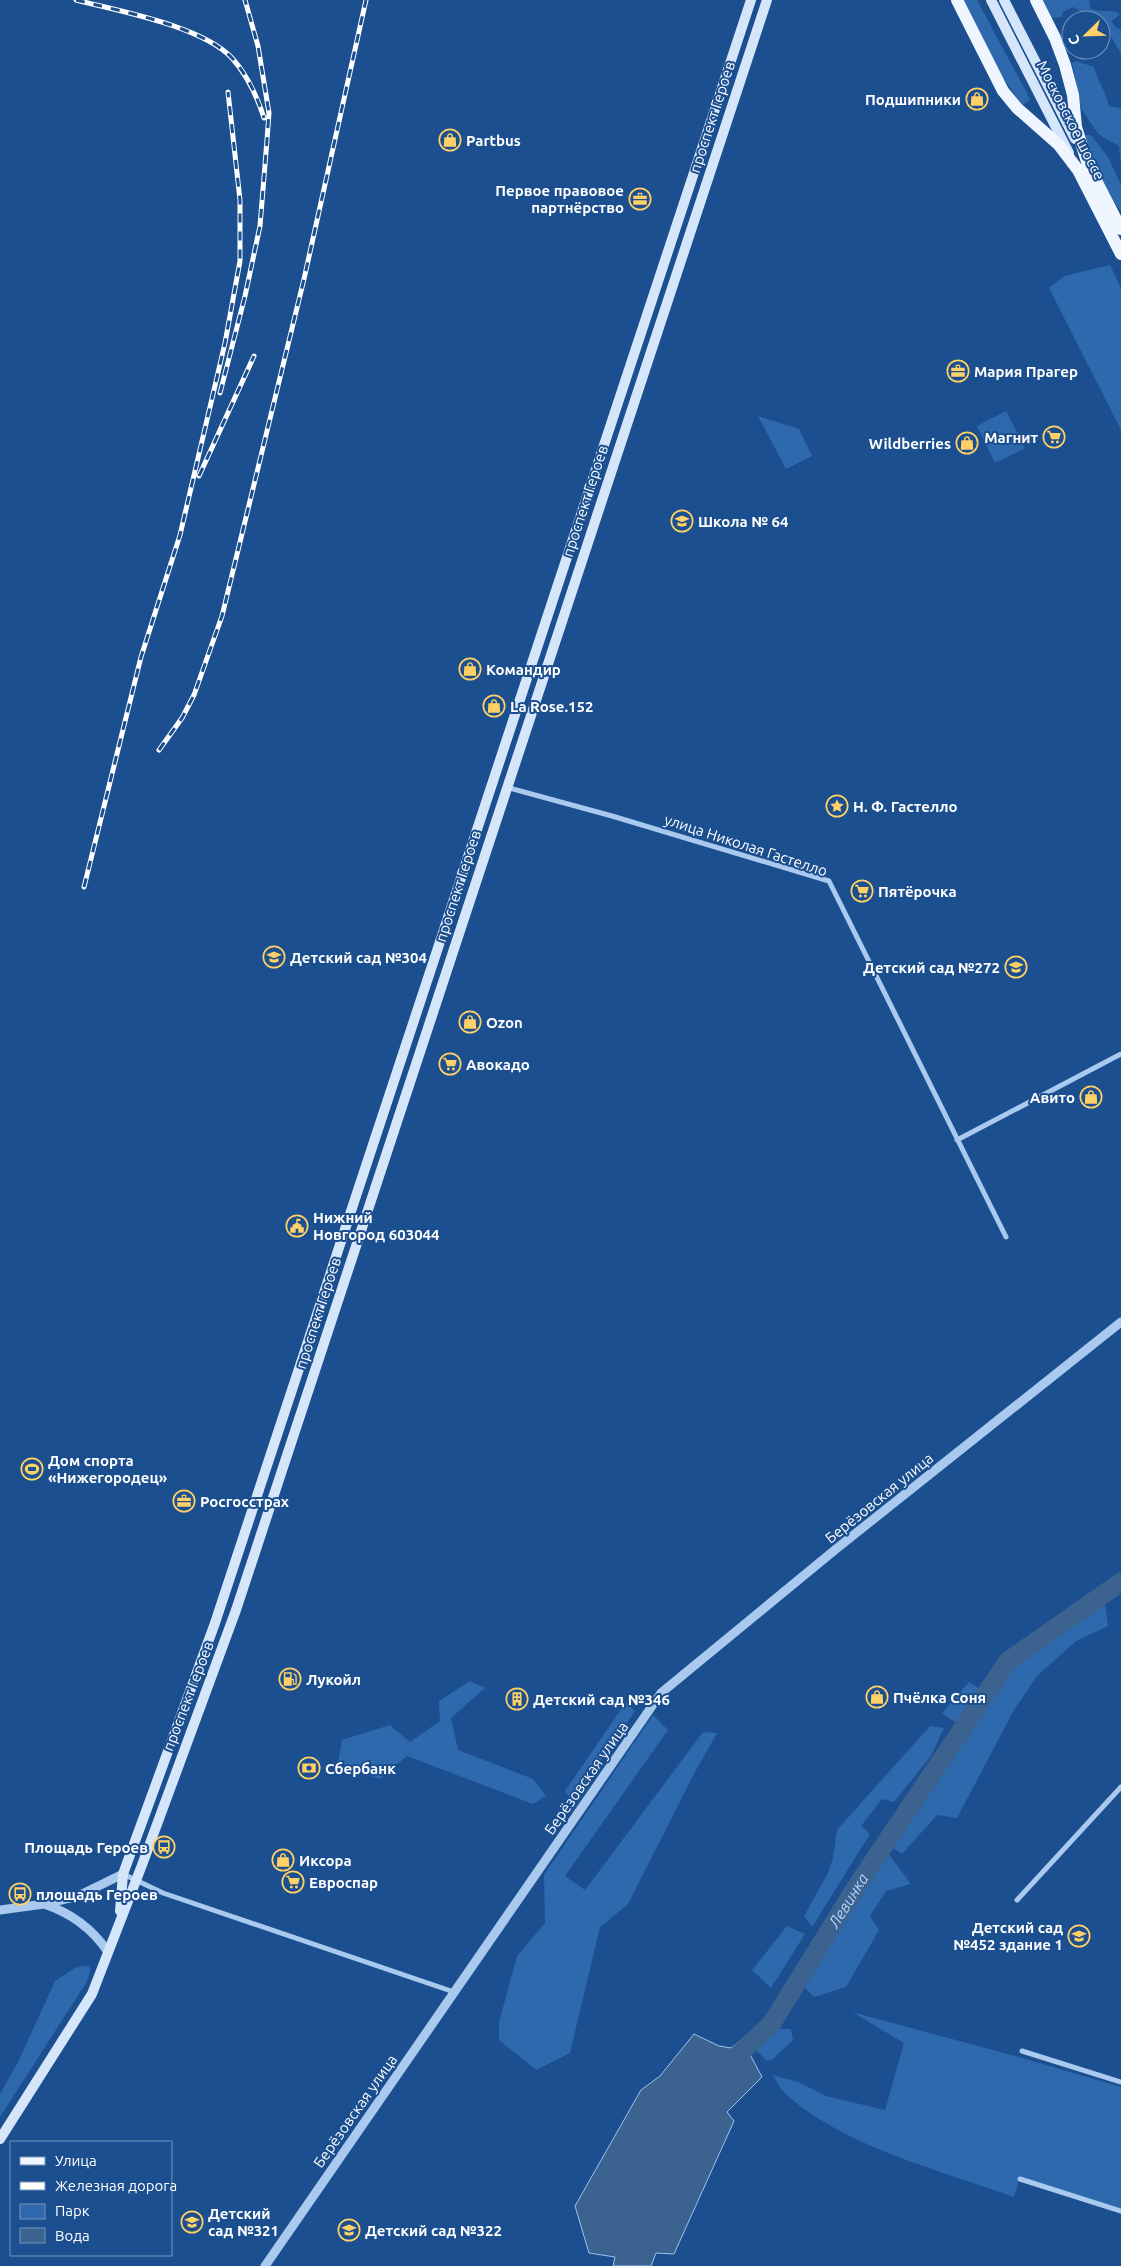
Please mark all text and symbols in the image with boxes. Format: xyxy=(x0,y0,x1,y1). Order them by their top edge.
north arrow xyxy=(1061,10,1111,60)
text: С xyxy=(1065,33,1083,47)
street label: Московское шоссе xyxy=(1034,58,1108,182)
street label: проспект Героев xyxy=(686,59,738,175)
shop icon: Подшипники xyxy=(965,87,989,111)
place label: Подшипники xyxy=(865,91,961,108)
shop icon: Partbus xyxy=(438,128,462,152)
place label: Partbus xyxy=(466,132,521,149)
place label: Первое правовое партнёрство xyxy=(495,182,624,216)
office icon: Первое правовое партнёрство xyxy=(628,187,652,211)
office icon: Мария Прагер xyxy=(946,359,970,383)
place label: Мария Прагер xyxy=(974,363,1078,380)
supermarket icon: Магнит xyxy=(1042,425,1066,449)
place label: Магнит xyxy=(984,429,1038,446)
shop icon: Wildberries xyxy=(955,431,979,455)
place label: Wildberries xyxy=(869,435,951,452)
street label: проспект Героев xyxy=(559,443,611,559)
school or university icon: Школа № 64 xyxy=(670,509,694,533)
place label: Школа № 64 xyxy=(698,513,788,530)
shop icon: Командир xyxy=(458,657,482,681)
place label: Командир xyxy=(486,661,561,678)
shop icon: La Rose.152 xyxy=(482,694,506,718)
place label: La Rose.152 xyxy=(510,698,593,715)
place icon: Н. Ф. Гастелло xyxy=(825,794,849,818)
place label: Н. Ф. Гастелло xyxy=(853,798,958,815)
street label: улица Николая Гастелло xyxy=(662,811,830,879)
street label: проспект Героев xyxy=(432,828,484,944)
supermarket icon: Пятёрочка xyxy=(850,879,874,903)
place label: Пятёрочка xyxy=(878,883,957,900)
school or university icon: Детский сад №304 xyxy=(262,945,286,969)
place label: Детский сад №304 xyxy=(290,949,427,966)
school or university icon: Детский сад №272 xyxy=(1004,955,1028,979)
place label: Детский сад №272 xyxy=(863,959,1000,976)
shop icon: Ozon xyxy=(458,1010,482,1034)
place label: Ozon xyxy=(486,1014,523,1031)
supermarket icon: Авокадо xyxy=(438,1052,462,1076)
place label: Авокадо xyxy=(466,1056,530,1073)
shop icon: Авито xyxy=(1079,1085,1103,1109)
place label: Авито xyxy=(1030,1089,1075,1106)
place label: Нижний Новгород 603044 xyxy=(313,1209,440,1243)
public building icon: Нижний Новгород 603044 xyxy=(285,1214,309,1238)
street label: проспект Героев xyxy=(292,1255,344,1371)
street label: Берёзовская улица xyxy=(822,1449,936,1547)
place label: Дом спорта «Нижегородец» xyxy=(48,1452,168,1486)
sports icon: Дом спорта «Нижегородец» xyxy=(20,1457,44,1481)
office icon: Росгосстрах xyxy=(172,1489,196,1513)
place label: Росгосстрах xyxy=(200,1493,289,1510)
street label: проспект Героев xyxy=(159,1639,217,1753)
fuel station icon: Лукойл xyxy=(278,1667,302,1691)
place label: Лукойл xyxy=(306,1671,361,1688)
shop icon: Пчёлка Соня xyxy=(865,1685,889,1709)
building icon: Детский сад №346 xyxy=(505,1687,529,1711)
place label: Пчёлка Соня xyxy=(893,1689,986,1706)
place label: Детский сад №346 xyxy=(533,1691,670,1708)
street label: Берёзовская улица xyxy=(541,1718,631,1838)
bank icon: Сбербанк xyxy=(297,1756,321,1780)
place label: Сбербанк xyxy=(325,1760,396,1777)
bus stop icon: Площадь Героев xyxy=(152,1835,176,1859)
place label: Площадь Героев xyxy=(24,1839,148,1856)
shop icon: Иксора xyxy=(271,1848,295,1872)
place label: Иксора xyxy=(299,1852,352,1869)
water label: Левинка xyxy=(824,1869,872,1932)
supermarket icon: Евроспар xyxy=(281,1870,305,1894)
place label: Евроспар xyxy=(309,1874,378,1891)
bus stop icon: площадь Героев xyxy=(8,1882,32,1906)
place label: площадь Героев xyxy=(36,1886,158,1903)
place label: Детский сад №452 здание 1 xyxy=(953,1919,1063,1953)
school or university icon: Детский сад №452 здание 1 xyxy=(1067,1924,1091,1948)
street label: Берёзовская улица xyxy=(310,2051,400,2171)
legend xyxy=(10,2141,172,2256)
text: Улица xyxy=(55,2152,97,2169)
text: Железная дорога xyxy=(55,2177,177,2194)
text: Парк xyxy=(55,2202,90,2219)
place label: Детский сад №321 xyxy=(208,2205,279,2239)
school or university icon: Детский сад №321 xyxy=(180,2210,204,2234)
school or university icon: Детский сад №322 xyxy=(337,2218,361,2242)
place label: Детский сад №322 xyxy=(365,2222,502,2239)
text: Вода xyxy=(55,2227,90,2244)

